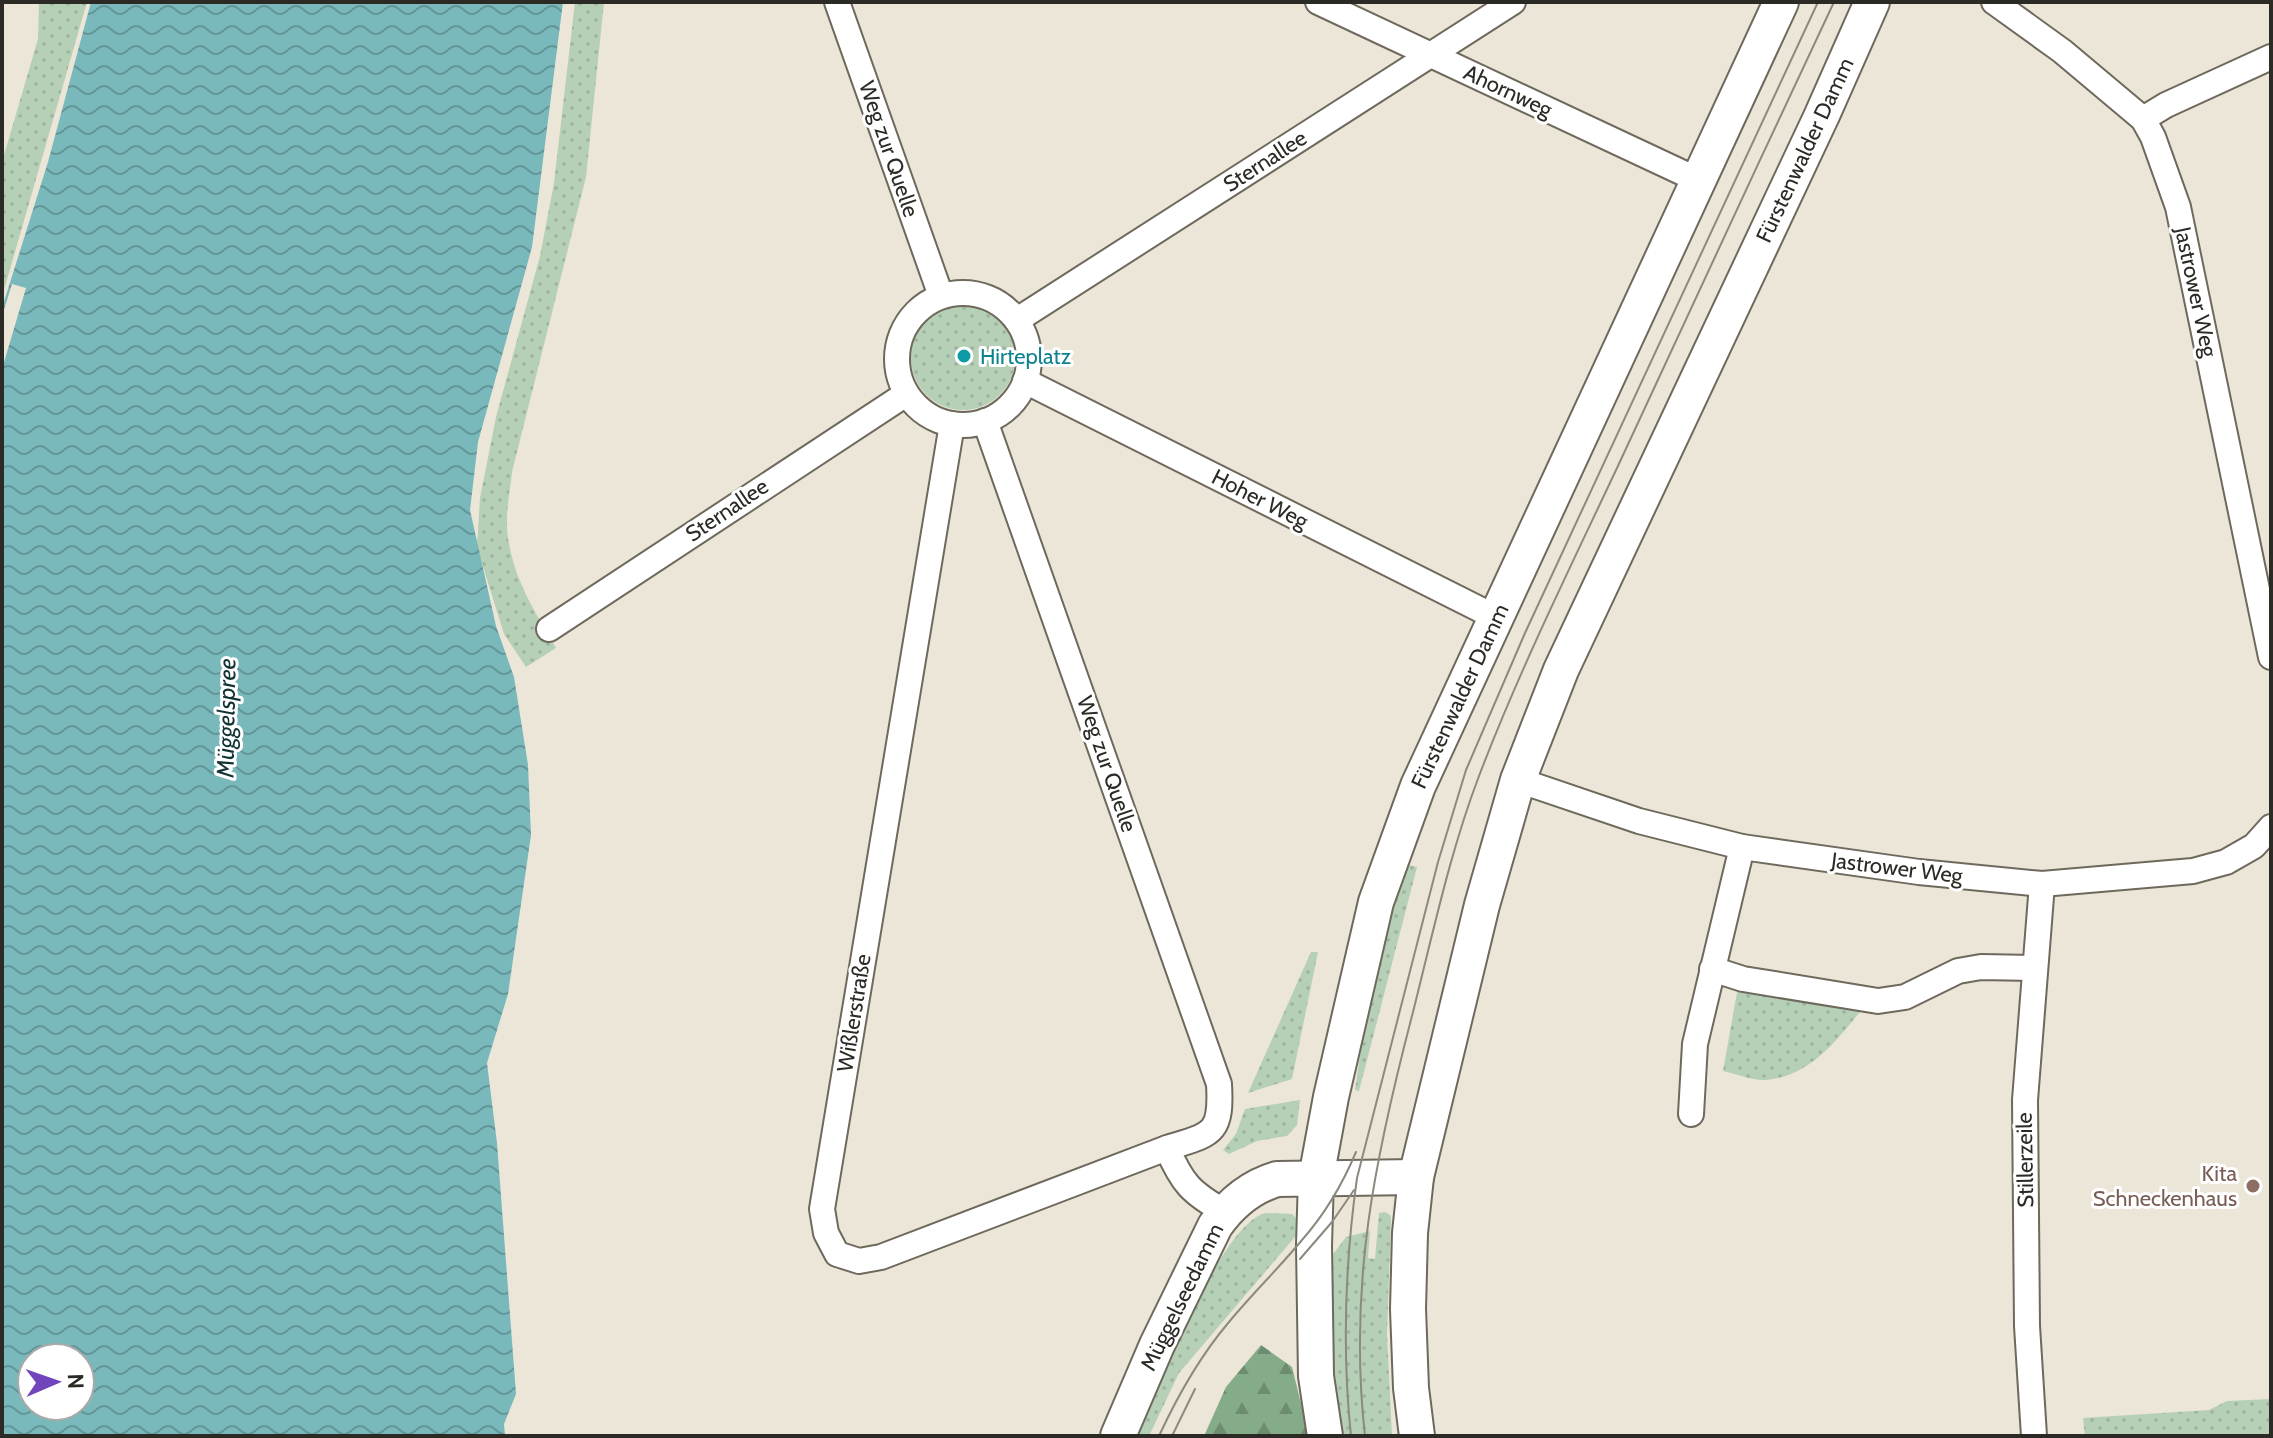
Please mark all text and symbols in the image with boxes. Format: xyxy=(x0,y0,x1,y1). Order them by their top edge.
street label: Fürstenwalder Damm xyxy=(1750,53,1860,247)
street label: Ahornweg xyxy=(1459,59,1558,124)
street label: Weg zur Quelle xyxy=(853,77,925,221)
street label: Sternallee xyxy=(1218,124,1312,198)
street label: Jastrower Weg xyxy=(2169,224,2223,361)
place label: Hirteplatz xyxy=(980,343,1071,370)
marker: Hirteplatz xyxy=(955,347,973,365)
street label: Hoher Weg xyxy=(1207,463,1314,535)
street label: Sternallee xyxy=(681,473,773,547)
street label: Fürstenwalder Damm xyxy=(1405,599,1515,793)
water label: Müggelspree xyxy=(210,658,242,779)
street label: Weg zur Quelle xyxy=(1071,692,1143,836)
street label: Jastrower Weg xyxy=(1829,846,1965,890)
street label: Wißlerstraße xyxy=(831,952,877,1074)
street label: Stillerzeile xyxy=(2011,1112,2039,1208)
place label: Kita Schneckenhaus xyxy=(2093,1160,2237,1212)
marker: Kita Schneckenhaus xyxy=(2244,1177,2262,1195)
street label: Müggelseedamm xyxy=(1135,1219,1229,1375)
north arrow xyxy=(16,1342,96,1422)
text: N xyxy=(62,1373,89,1390)

